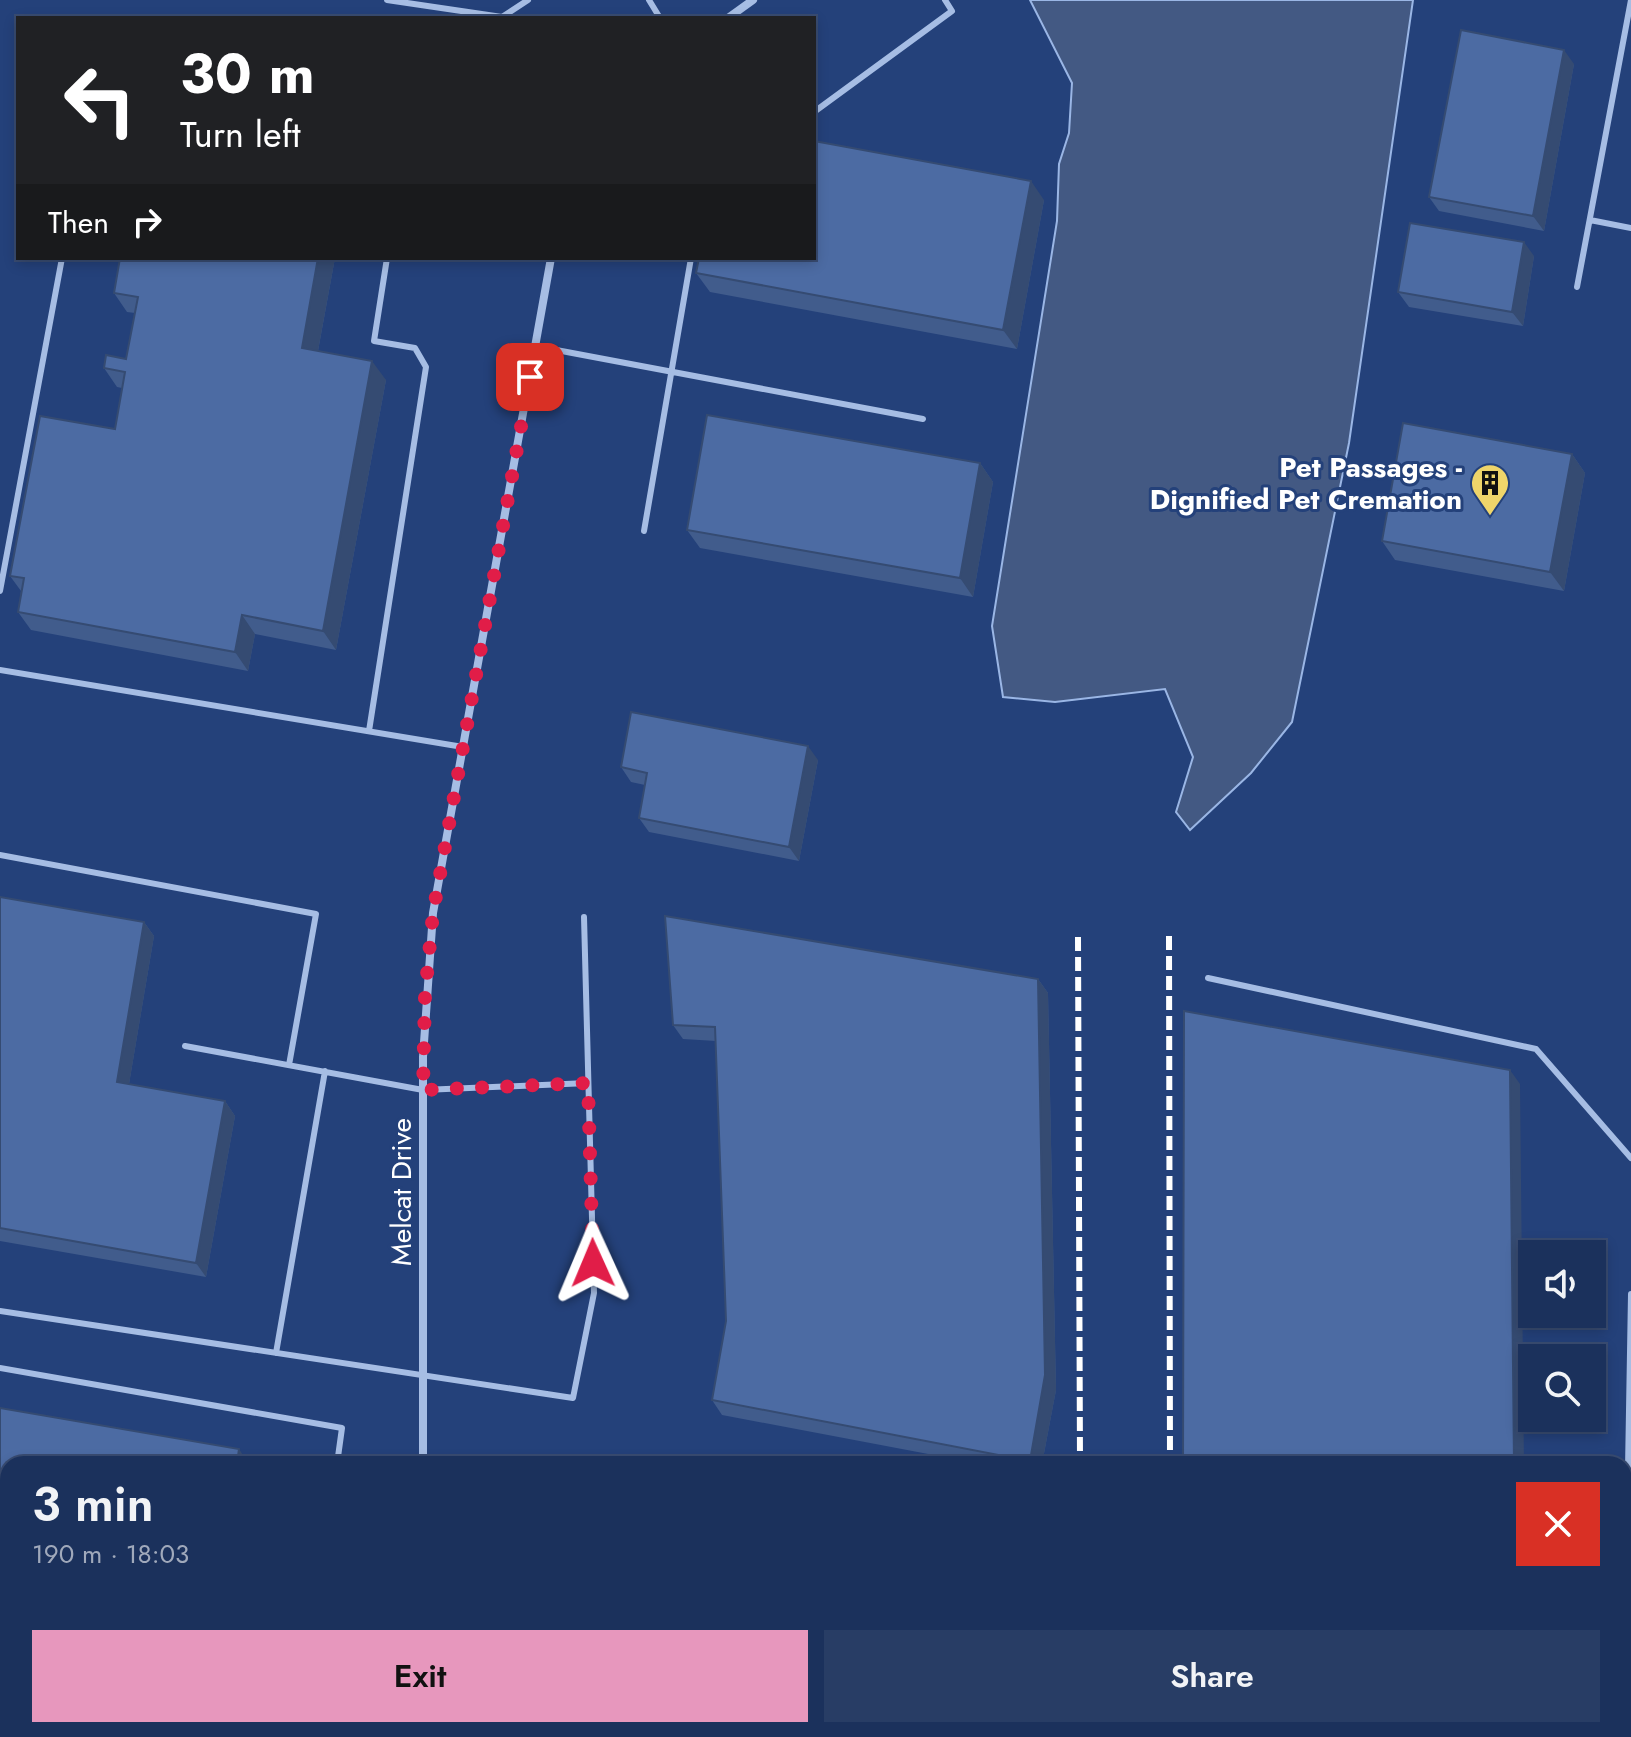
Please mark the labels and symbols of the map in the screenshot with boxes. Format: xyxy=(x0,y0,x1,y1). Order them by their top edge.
pin xyxy=(496,343,564,411)
place label: Pet Passages - Dignified Pet Cremation xyxy=(1150,447,1463,520)
building icon: Pet Passages - Dignified Pet Cremation xyxy=(1469,462,1511,517)
street label: Melcat Drive xyxy=(381,1118,422,1266)
position arrow xyxy=(551,1221,635,1305)

